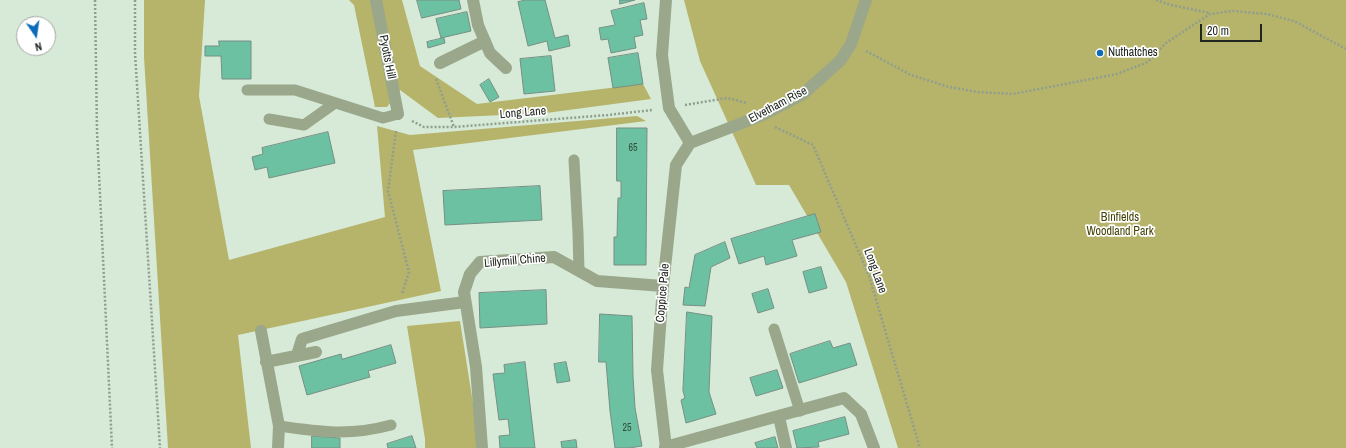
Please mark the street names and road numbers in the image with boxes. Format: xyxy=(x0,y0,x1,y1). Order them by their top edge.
street label: Pyotts Hill xyxy=(376,34,398,80)
street label: Elvetham Rise xyxy=(746,84,810,126)
street label: Long Lane xyxy=(499,104,547,122)
street label: Long Lane xyxy=(860,247,890,295)
street label: Lillymill Chine xyxy=(484,251,546,271)
street label: Coppice Pale xyxy=(653,263,673,323)

